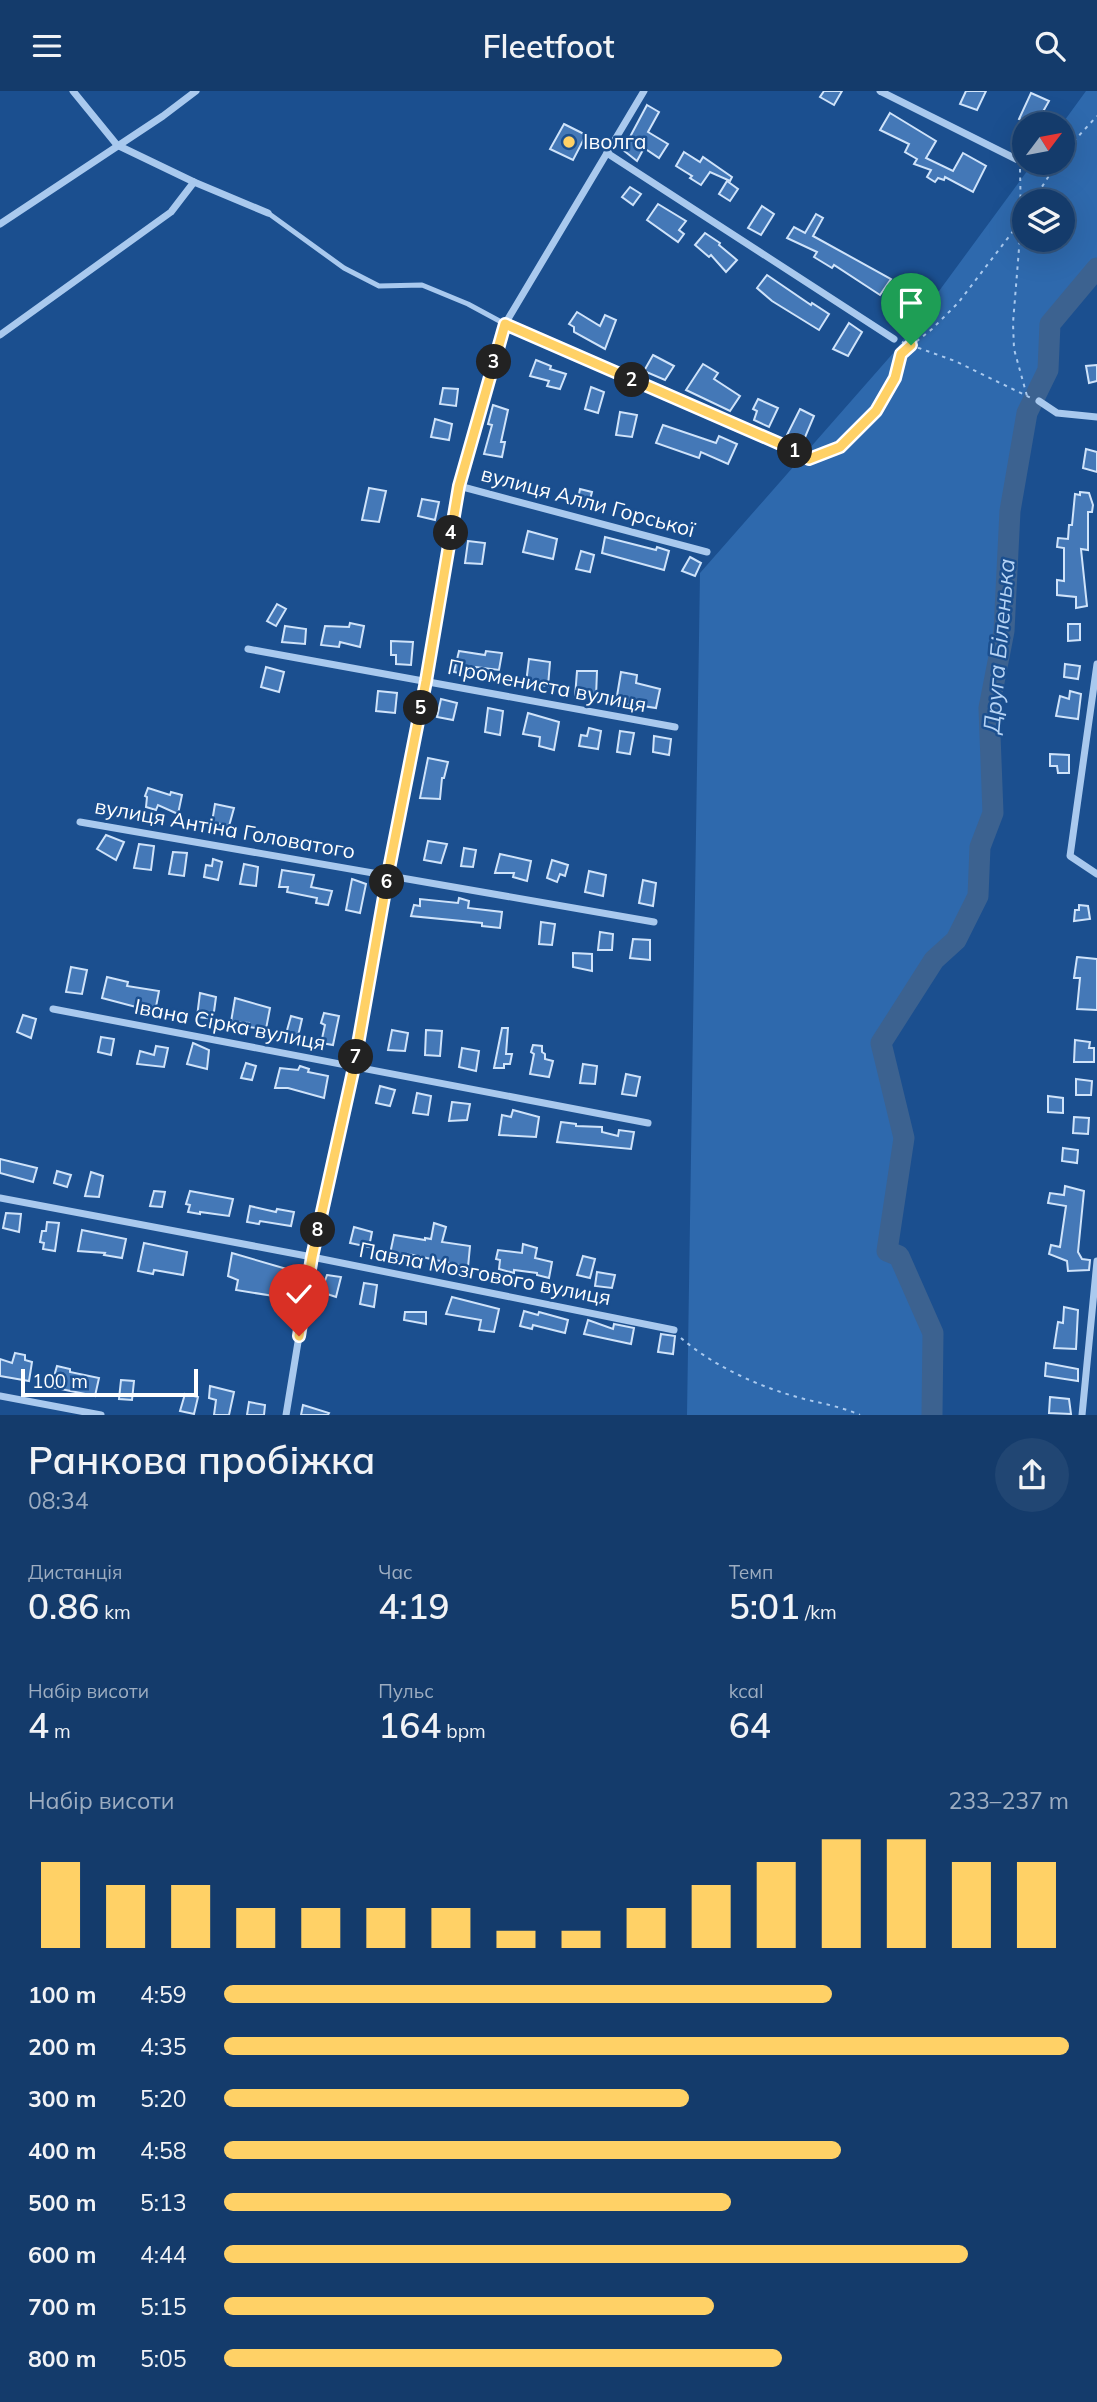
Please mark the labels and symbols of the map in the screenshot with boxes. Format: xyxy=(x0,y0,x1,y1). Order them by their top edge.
north arrow xyxy=(1012,112,1074,175)
place label: Іволга xyxy=(583,128,647,154)
marker: Іволга xyxy=(561,134,577,150)
pin xyxy=(881,273,941,345)
pin: 3 xyxy=(476,345,512,379)
pin: 2 xyxy=(614,363,650,397)
pin: 1 xyxy=(778,433,812,469)
street label: вулиця Алли Горської xyxy=(479,460,699,542)
pin: 4 xyxy=(434,515,468,551)
water label: Друга Біленька xyxy=(976,557,1021,737)
street label: Промениста вулиця xyxy=(446,653,649,717)
pin: 5 xyxy=(404,691,438,725)
street label: вулиця Антіна Головатого xyxy=(93,792,358,864)
pin: 6 xyxy=(370,865,404,899)
street label: Івана Сірка вулиця xyxy=(132,993,328,1055)
pin: 7 xyxy=(338,1039,374,1075)
pin: 8 xyxy=(300,1213,336,1247)
street label: Павла Мозгового вулиця xyxy=(357,1236,613,1310)
pin xyxy=(269,1264,329,1336)
scale bar xyxy=(21,1366,198,1398)

